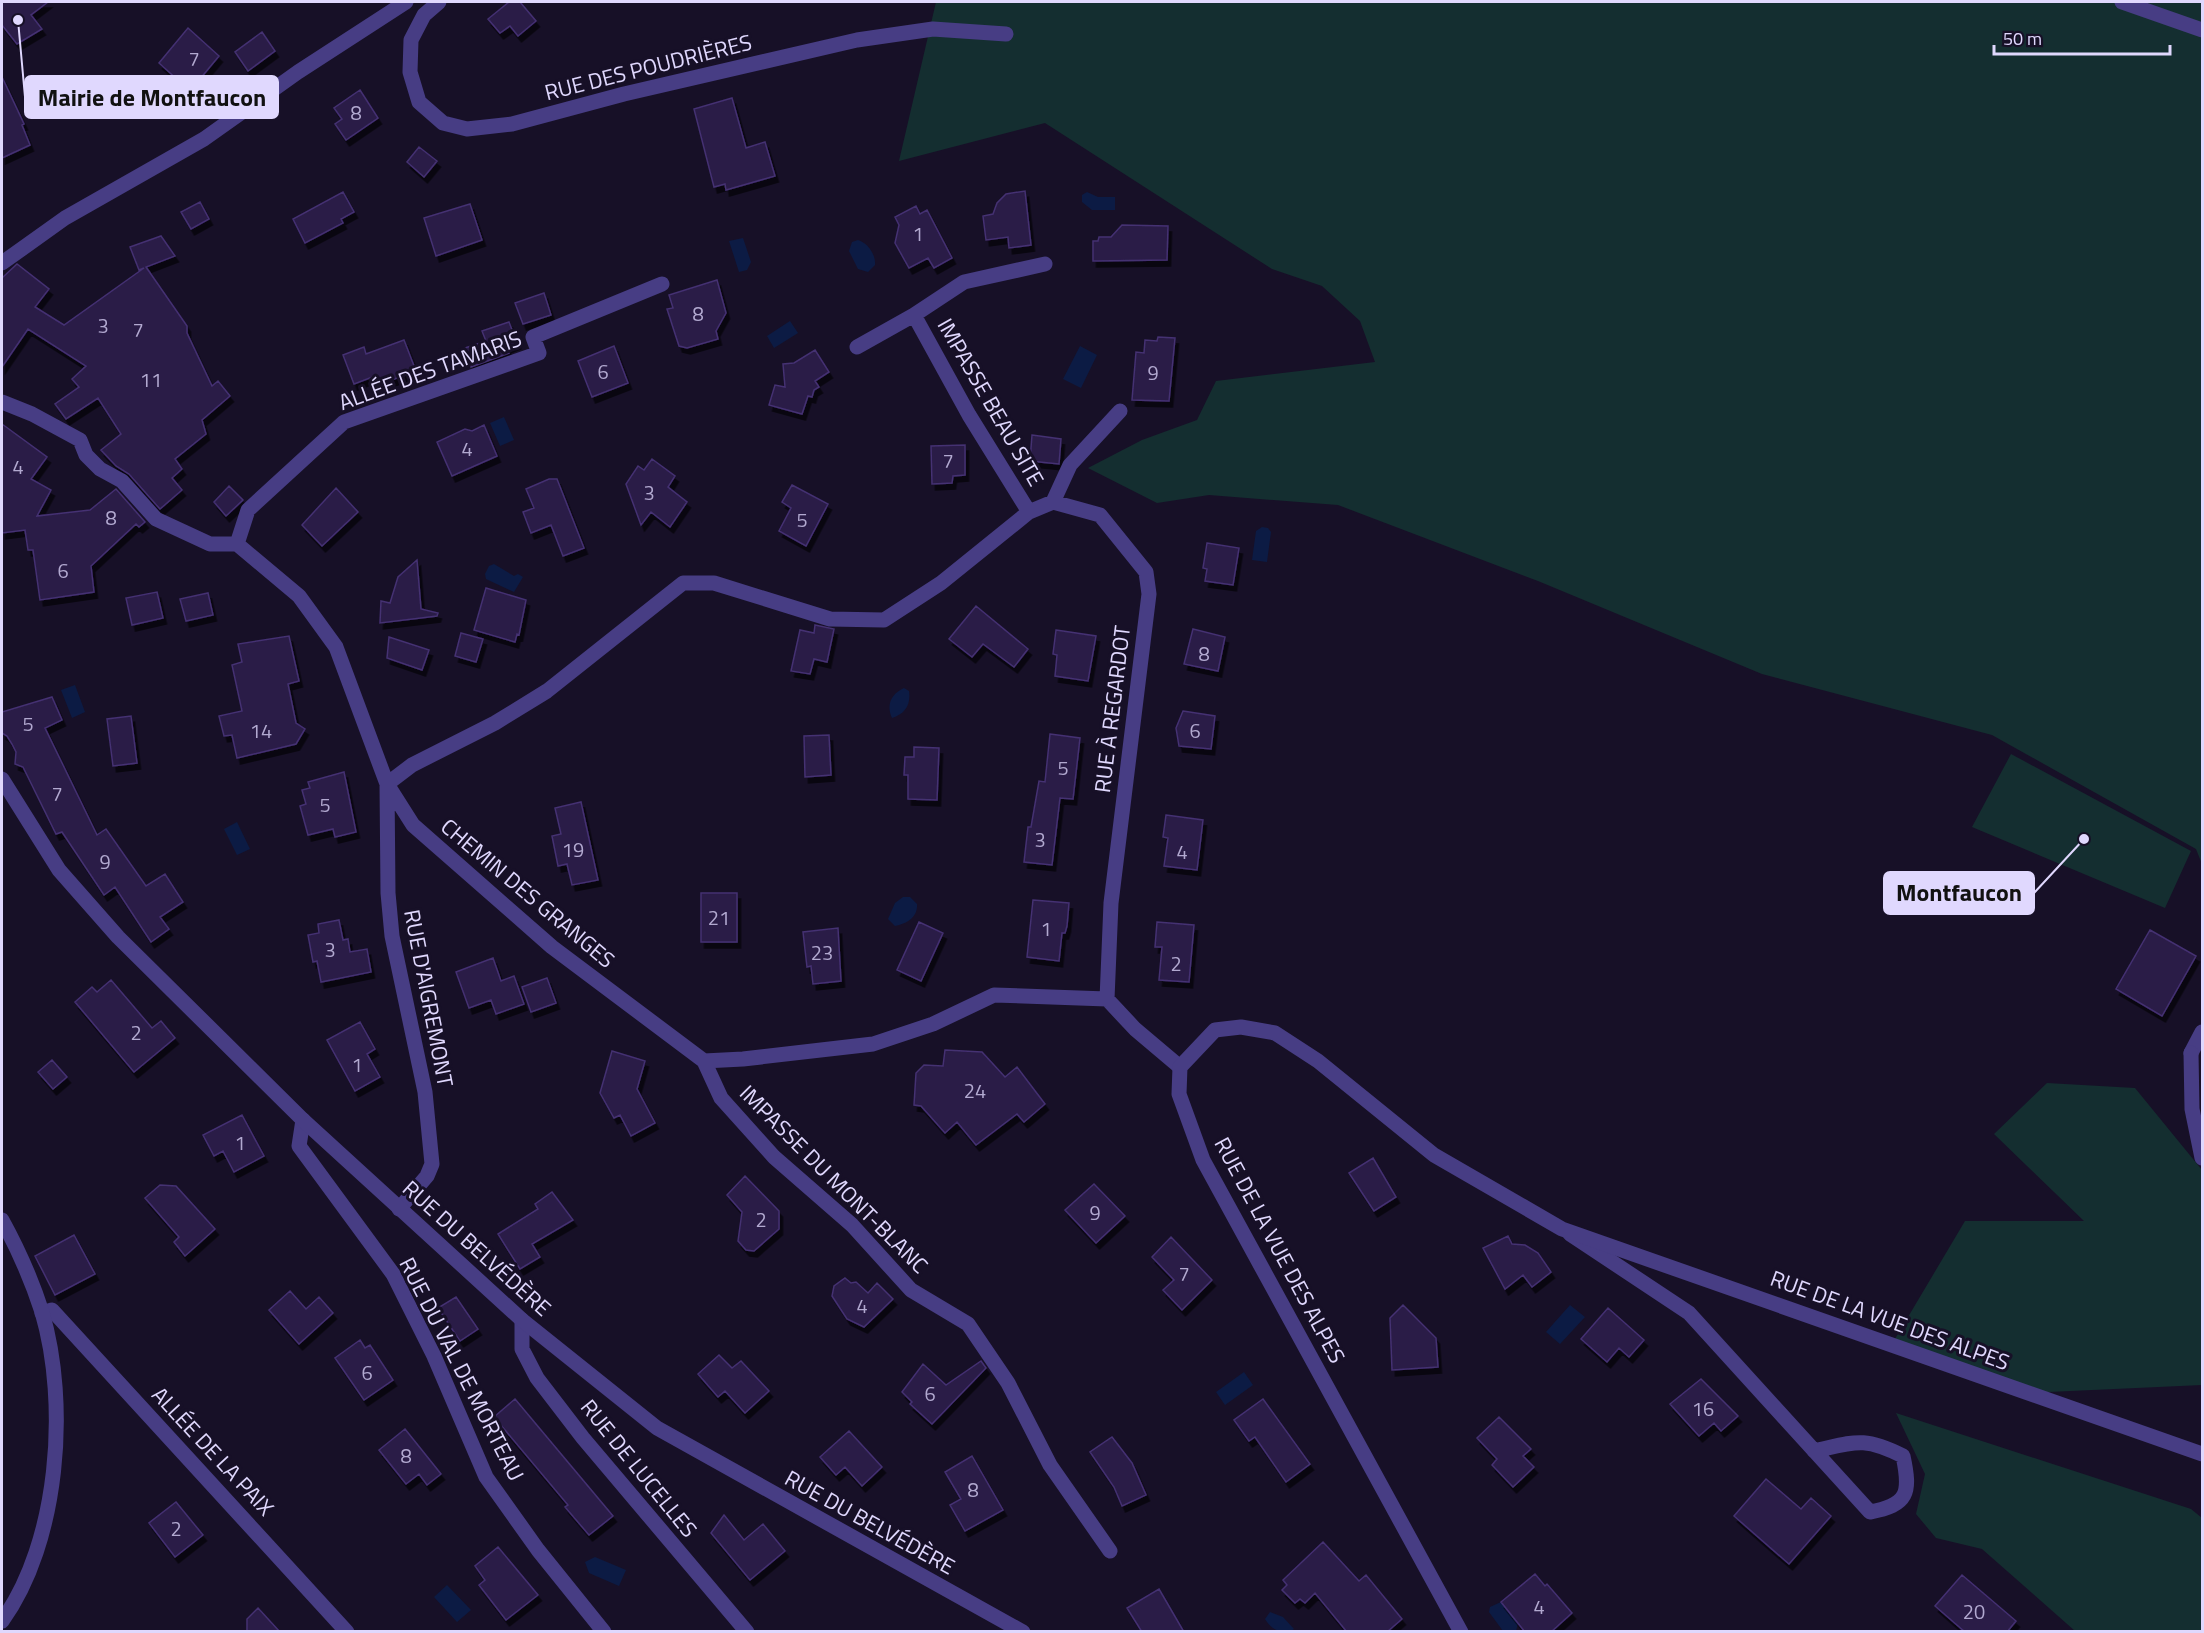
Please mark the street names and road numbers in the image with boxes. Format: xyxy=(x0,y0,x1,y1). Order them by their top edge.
street label: RUE DES POUDRIÈRES xyxy=(541,25,755,109)
street label: IMPASSE BEAU SITE xyxy=(929,312,1053,492)
street label: ALLÉE DES TAMARIS xyxy=(334,321,526,419)
street label: RUE À REGARDOT xyxy=(1085,623,1139,795)
street label: CHEMIN DES GRANGES xyxy=(434,810,622,976)
street label: RUE D'AIGREMONT xyxy=(395,907,463,1090)
street label: IMPASSE DU MONT-BLANC xyxy=(732,1077,936,1281)
street label: RUE DE LA VUE DES ALPES xyxy=(1206,1131,1354,1369)
street label: RUE DU BELVÉDÈRE xyxy=(395,1172,559,1324)
street label: RUE DU VAL DE MORTEAU xyxy=(391,1251,533,1487)
street label: RUE DE LA VUE DES ALPES xyxy=(1766,1261,2014,1379)
street label: ALLÉE DE LA PAIX xyxy=(144,1379,282,1523)
street label: RUE DE LUCELLES xyxy=(572,1391,706,1545)
street label: RUE DU BELVÉDÈRE xyxy=(779,1461,961,1583)

